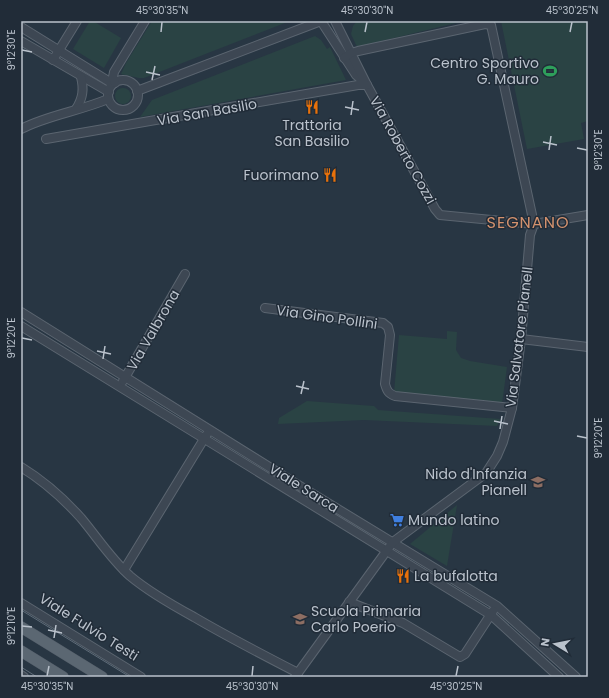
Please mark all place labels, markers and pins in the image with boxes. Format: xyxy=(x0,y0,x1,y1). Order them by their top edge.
place label: Centro Sportivo G. Mauro xyxy=(430,53,539,89)
sports icon: Centro Sportivo G. Mauro xyxy=(542,63,558,79)
restaurant icon: Trattoria San Basilio xyxy=(304,99,320,115)
place label: Trattoria San Basilio xyxy=(274,115,350,151)
place label: Fuorimano xyxy=(244,165,319,185)
restaurant icon: Fuorimano xyxy=(322,167,338,183)
place label: Nido d'Infanzia Pianell xyxy=(425,464,527,500)
school or university icon: Nido d'Infanzia Pianell xyxy=(530,474,546,490)
place label: Mundo latino xyxy=(408,510,500,530)
supermarket icon: Mundo latino xyxy=(389,512,405,528)
place label: La bufalotta xyxy=(414,566,498,586)
restaurant icon: La bufalotta xyxy=(395,568,411,584)
place label: Scuola Primaria Carlo Poerio xyxy=(311,601,421,637)
school or university icon: Scuola Primaria Carlo Poerio xyxy=(292,611,308,627)

